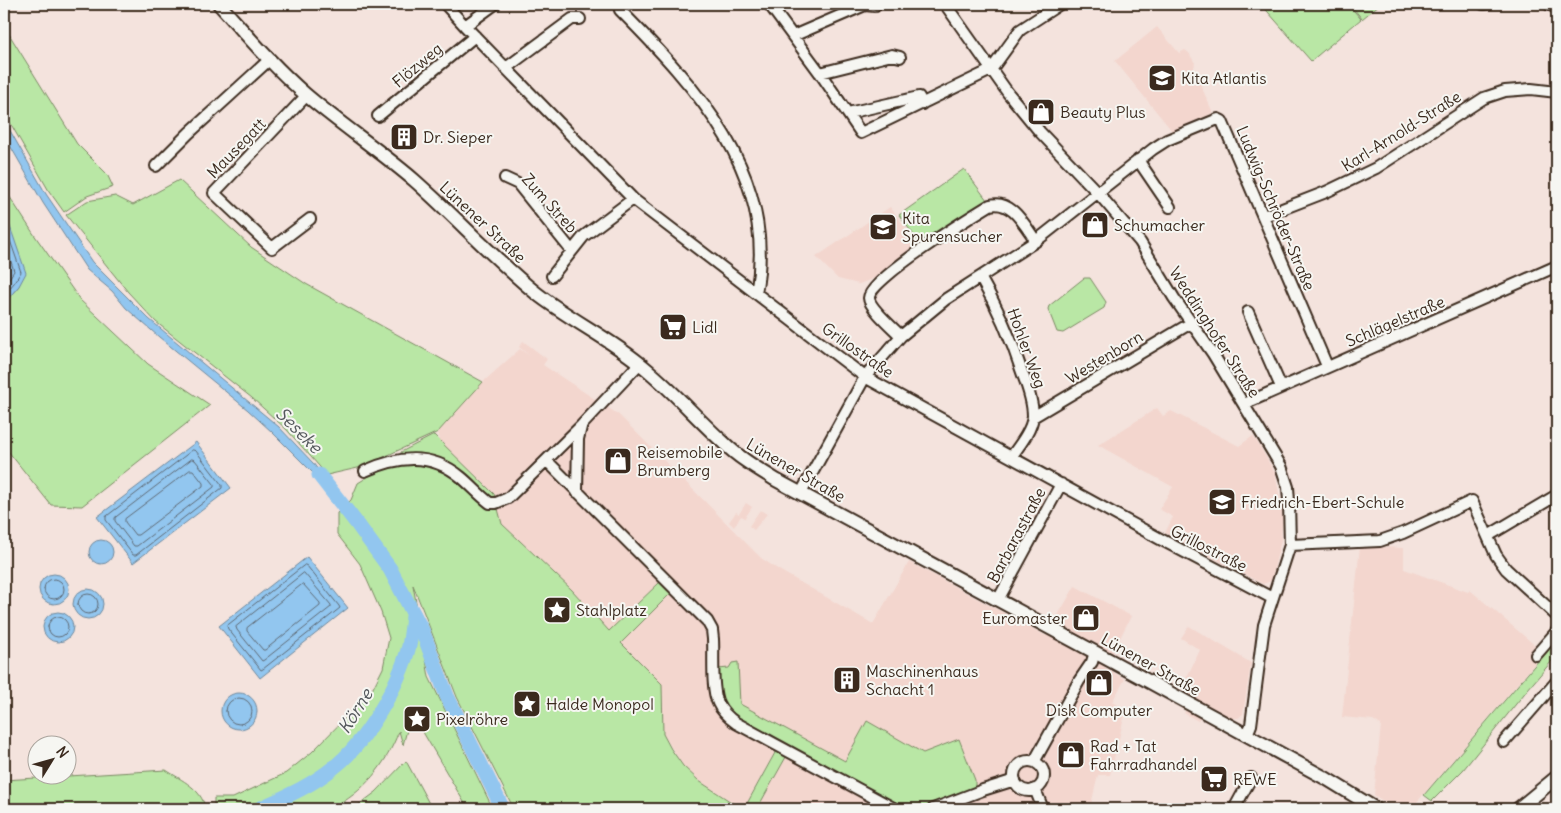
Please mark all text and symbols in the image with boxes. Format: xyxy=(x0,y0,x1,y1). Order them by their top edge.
street label: Flözweg xyxy=(388,38,446,92)
school or university icon: Kita Atlantis xyxy=(1147,63,1177,93)
place label: Kita Atlantis xyxy=(1181,68,1266,88)
street label: Karl-Arnold-Straße xyxy=(1338,86,1464,176)
shop icon: Beauty Plus xyxy=(1026,97,1056,127)
place label: Beauty Plus xyxy=(1060,102,1146,122)
street label: Mausegatt xyxy=(202,113,270,182)
building icon: Dr. Sieper xyxy=(389,122,419,152)
street label: Ludwig-Schröder-Straße xyxy=(1232,123,1320,293)
place label: Dr. Sieper xyxy=(423,127,493,147)
street label: Zum Streb xyxy=(518,169,582,237)
street label: Lünener Straße xyxy=(436,177,530,267)
place label: Kita Spurensucher xyxy=(902,208,1003,246)
shop icon: Schumacher xyxy=(1080,210,1110,240)
school or university icon: Kita Spurensucher xyxy=(868,212,898,242)
place label: Schumacher xyxy=(1114,215,1206,235)
street label: Weddinghofer Straße xyxy=(1165,263,1265,401)
street label: Schlägelstraße xyxy=(1343,291,1447,351)
street label: Hohler Weg xyxy=(1003,305,1051,391)
supermarket icon: Lidl xyxy=(658,312,688,342)
place label: Lidl xyxy=(692,317,717,337)
street label: Grillostraße xyxy=(818,318,898,382)
street label: Westenborn xyxy=(1062,326,1146,388)
water label: Seseke xyxy=(271,402,328,459)
street label: Lünener Straße xyxy=(743,434,849,506)
place label: Reisemobile Brumberg xyxy=(637,442,723,480)
shop icon: Reisemobile Brumberg xyxy=(603,446,633,476)
street label: Barbarastraße xyxy=(983,484,1049,586)
school or university icon: Friedrich-Ebert-Schule xyxy=(1207,487,1237,517)
place label: Friedrich-Ebert-Schule xyxy=(1241,492,1404,512)
street label: Grillostraße xyxy=(1167,520,1251,576)
place icon: Stahlplatz xyxy=(542,595,572,625)
place label: Stahlplatz xyxy=(576,600,647,620)
shop icon: Euromaster xyxy=(1071,603,1101,633)
place label: Euromaster xyxy=(982,608,1067,628)
street label: Lünener Straße xyxy=(1098,628,1204,700)
place label: Maschinenhaus Schacht 1 xyxy=(866,661,978,699)
building icon: Maschinenhaus Schacht 1 xyxy=(832,665,862,695)
shop icon: Disk Computer xyxy=(1084,668,1114,698)
water label: Körne xyxy=(332,683,378,738)
place icon: Halde Monopol xyxy=(512,689,542,719)
place label: Halde Monopol xyxy=(546,694,654,714)
place label: Disk Computer xyxy=(1046,700,1153,720)
place icon: Pixelröhre xyxy=(402,704,432,734)
place label: Pixelröhre xyxy=(436,709,508,729)
north arrow xyxy=(28,736,78,786)
place label: Rad + Tat Fahrradhandel xyxy=(1090,736,1197,774)
shop icon: Rad + Tat Fahrradhandel xyxy=(1056,740,1086,770)
text: N xyxy=(52,743,72,761)
supermarket icon: REWE xyxy=(1199,764,1229,794)
place label: REWE xyxy=(1233,769,1277,789)

